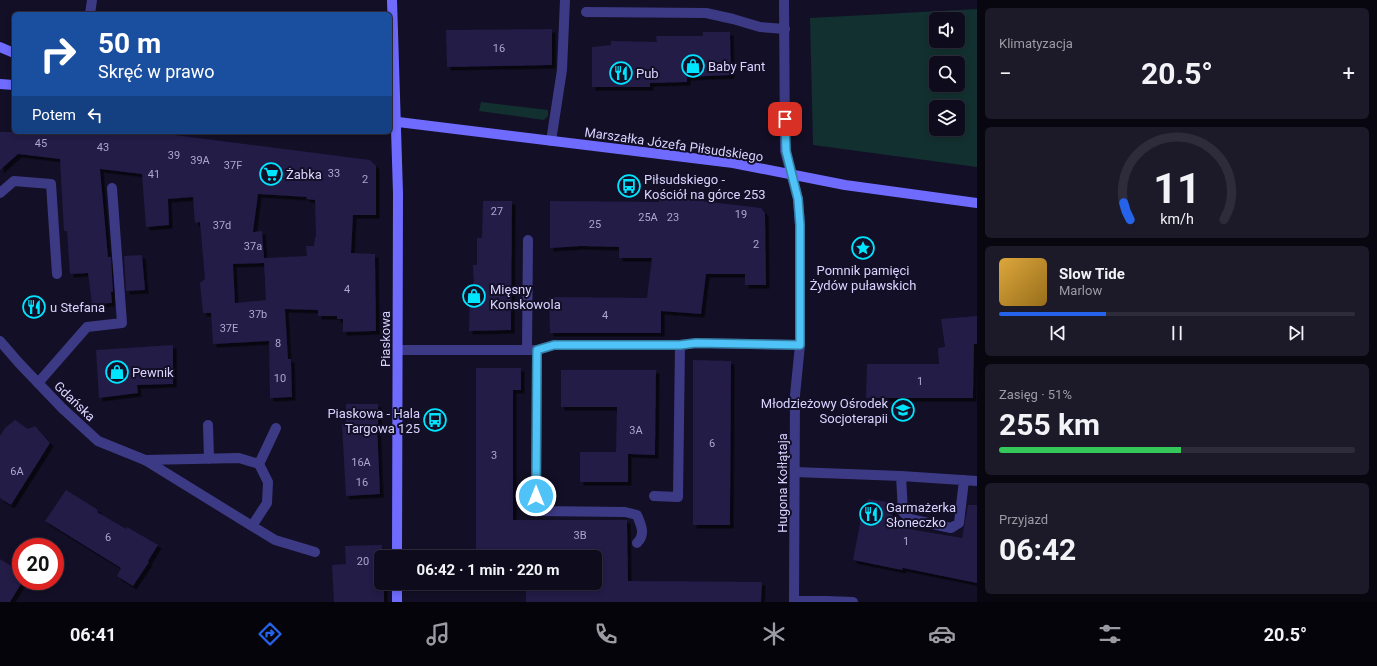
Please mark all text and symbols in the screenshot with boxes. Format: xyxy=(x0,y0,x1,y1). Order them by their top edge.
map controls xyxy=(929,12,965,136)
button: sound xyxy=(929,12,965,48)
text: 50 m xyxy=(98,27,161,60)
icon: right xyxy=(32,28,84,80)
text: Klimatyzacja xyxy=(999,36,1073,51)
house number: 16 xyxy=(493,42,505,55)
shop icon: Baby Fant xyxy=(680,53,706,79)
button: search xyxy=(929,56,965,92)
text: 20.5° xyxy=(1141,56,1213,91)
place label: Baby Fant xyxy=(708,59,765,74)
restaurant icon: Pub xyxy=(608,60,634,86)
text: Skręć w prawo xyxy=(98,61,215,82)
text: − xyxy=(999,61,1012,86)
text: + xyxy=(1343,61,1355,86)
place label: Pub xyxy=(636,66,659,81)
button: layers xyxy=(929,100,965,136)
pin xyxy=(768,102,802,136)
icon: left xyxy=(84,104,106,126)
text: Potem xyxy=(32,106,76,124)
icon: arrive xyxy=(774,108,796,130)
street label: Marszałka Józefa Piłsudskiego xyxy=(584,125,764,164)
house number: 45 xyxy=(35,137,47,150)
house number: 43 xyxy=(97,141,109,154)
house number: 39 xyxy=(168,149,180,162)
house number: 39A xyxy=(190,154,211,167)
house number: 37F xyxy=(224,159,242,172)
supermarket icon: Żabka xyxy=(258,161,284,187)
text: 11 xyxy=(1153,164,1201,213)
place label: Żabka xyxy=(286,167,322,182)
house number: 33 xyxy=(328,167,340,180)
house number: 41 xyxy=(148,168,160,181)
place label: Piłsudskiego - Kościół na górce 253 xyxy=(644,172,766,202)
house number: 2 xyxy=(362,173,368,186)
bus stop icon: Piłsudskiego - Kościół na górce 253 xyxy=(616,173,642,199)
house number: 27 xyxy=(491,205,503,218)
house number: 19 xyxy=(735,208,747,221)
house number: 25A xyxy=(638,211,659,224)
house number: 23 xyxy=(667,211,679,224)
text: km/h xyxy=(1160,211,1194,227)
house number: 25 xyxy=(589,218,601,231)
house number: 37d xyxy=(213,219,231,232)
place icon: Pomnik pamięci Żydów puławskich xyxy=(850,235,876,261)
house number: 2 xyxy=(753,238,759,251)
house number: 37a xyxy=(244,240,262,253)
place label: Pomnik pamięci Żydów puławskich xyxy=(810,263,916,293)
text: Slow Tide xyxy=(1059,265,1125,283)
place label: Mięsny Konskowola xyxy=(490,282,561,312)
house number: 4 xyxy=(344,283,350,296)
shop icon: Mięsny Konskowola xyxy=(461,283,487,309)
text: Marlow xyxy=(1059,283,1102,298)
restaurant icon: u Stefana xyxy=(21,294,47,320)
place label: u Stefana xyxy=(50,300,105,315)
house number: 37b xyxy=(249,308,267,321)
house number: 4 xyxy=(602,309,608,322)
street label: Piaskowa xyxy=(378,311,393,367)
house number: 37E xyxy=(220,322,238,335)
icon: previous xyxy=(1047,322,1069,344)
icon: pause xyxy=(1166,322,1188,344)
icon: next xyxy=(1285,322,1307,344)
house number: 8 xyxy=(275,337,281,350)
shop icon: Pewnik xyxy=(104,359,130,385)
place label: Pewnik xyxy=(132,365,174,380)
house number: 10 xyxy=(274,372,286,385)
house number: 1 xyxy=(917,375,923,388)
street label: Gdańska xyxy=(51,378,98,424)
text: Zasięg · 51% xyxy=(999,387,1072,402)
place label: Młodzieżowy Ośrodek Socjoterapii xyxy=(761,396,888,426)
school or university icon: Młodzieżowy Ośrodek Socjoterapii xyxy=(890,397,916,423)
place label: Piaskowa - Hala Targowa 125 xyxy=(327,406,420,436)
bus stop icon: Piaskowa - Hala Targowa 125 xyxy=(422,407,448,433)
text: 255 km xyxy=(999,407,1100,442)
house number: 3A xyxy=(629,424,644,437)
street label: Hugona Kołłątaja xyxy=(775,433,790,533)
house number: 6 xyxy=(709,437,715,450)
house number: 3 xyxy=(491,449,497,462)
house number: 16A xyxy=(351,456,372,469)
house number: 6A xyxy=(10,465,25,478)
position arrow xyxy=(515,475,557,517)
house number: 16 xyxy=(356,476,368,489)
place label: Garmażerka Słoneczko xyxy=(886,500,956,530)
restaurant icon: Garmażerka Słoneczko xyxy=(858,501,884,527)
text: Przyjazd xyxy=(999,512,1048,527)
house number: 3B xyxy=(573,529,587,542)
house number: 6 xyxy=(105,531,111,544)
text: 06:42 xyxy=(999,532,1076,567)
house number: 1 xyxy=(903,535,909,548)
speed limit sign: 20 xyxy=(12,538,64,590)
house number: 20 xyxy=(357,555,369,568)
text: 06:42 · 1 min · 220 m xyxy=(417,561,559,579)
icon: directions xyxy=(256,620,284,648)
icon: music xyxy=(424,620,452,648)
icon: phone xyxy=(592,620,620,648)
icon: climate xyxy=(760,620,788,648)
icon: car xyxy=(928,620,956,648)
icon: filters xyxy=(1096,620,1124,648)
text: 06:41 xyxy=(70,624,116,645)
text: 20.5° xyxy=(1264,624,1307,645)

